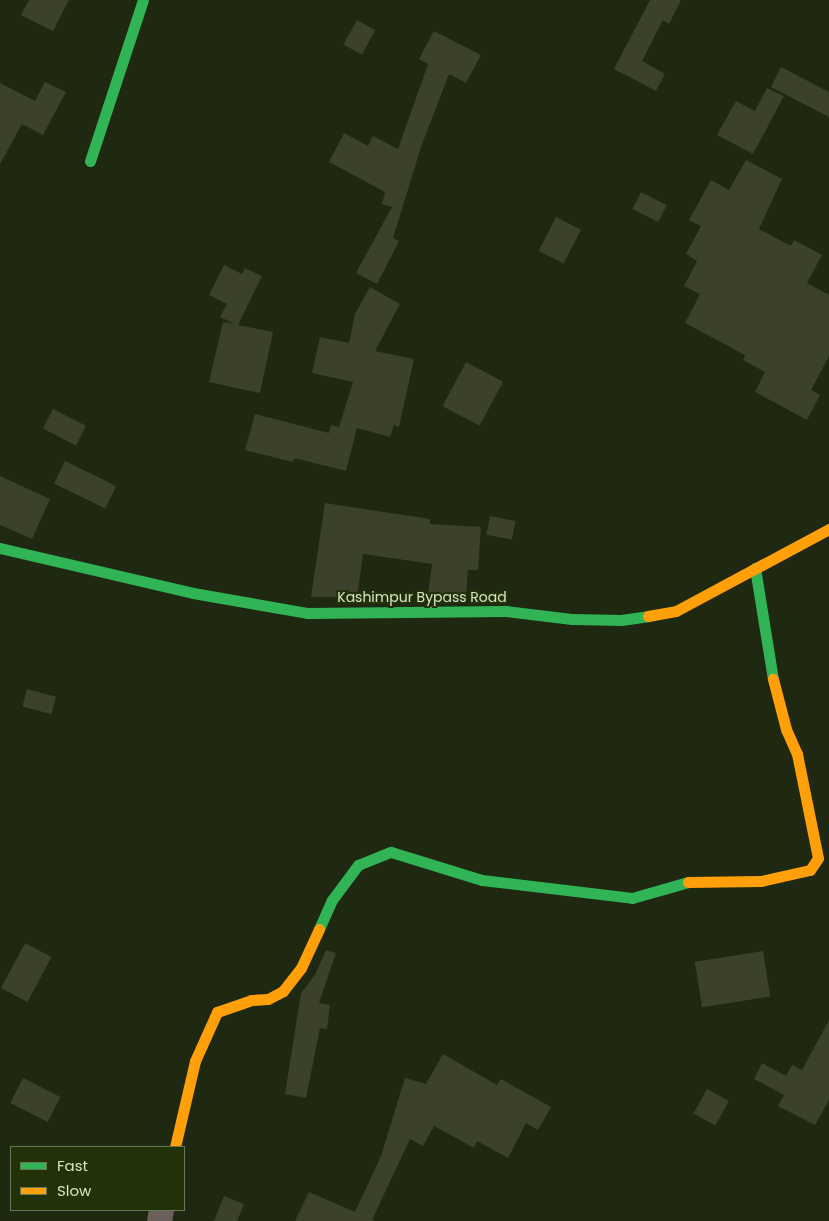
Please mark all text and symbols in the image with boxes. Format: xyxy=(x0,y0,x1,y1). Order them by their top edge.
street label: Kashimpur Bypass Road xyxy=(337,589,507,605)
legend xyxy=(10,1146,185,1211)
text: Fast xyxy=(57,1155,88,1176)
text: Slow xyxy=(57,1180,91,1201)

